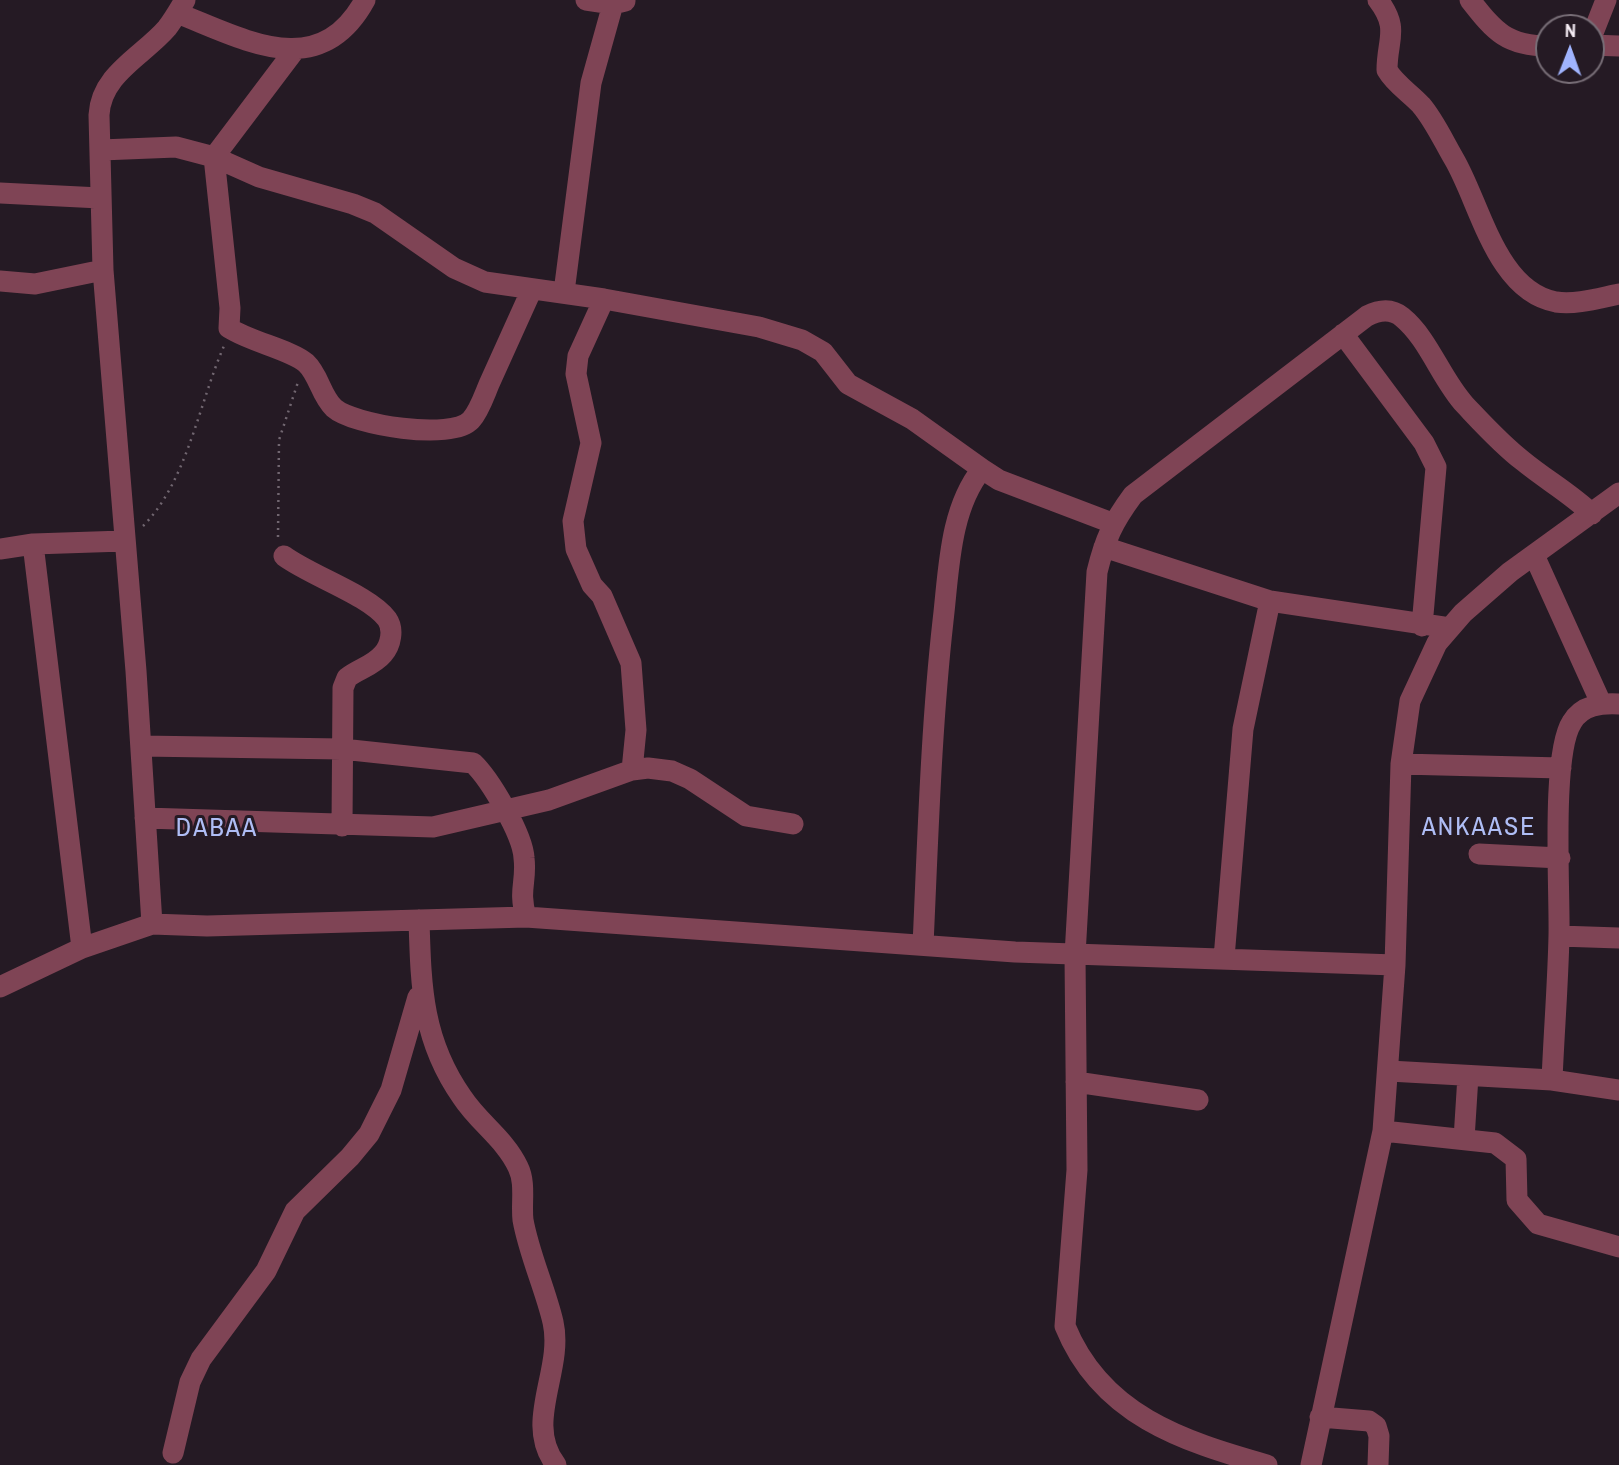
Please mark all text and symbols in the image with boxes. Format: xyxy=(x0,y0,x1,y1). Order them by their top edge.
north arrow xyxy=(1535,14,1605,84)
text: N xyxy=(1564,17,1576,43)
district label: ANKAASE xyxy=(1423,812,1535,844)
district label: DABAA xyxy=(176,813,258,845)

